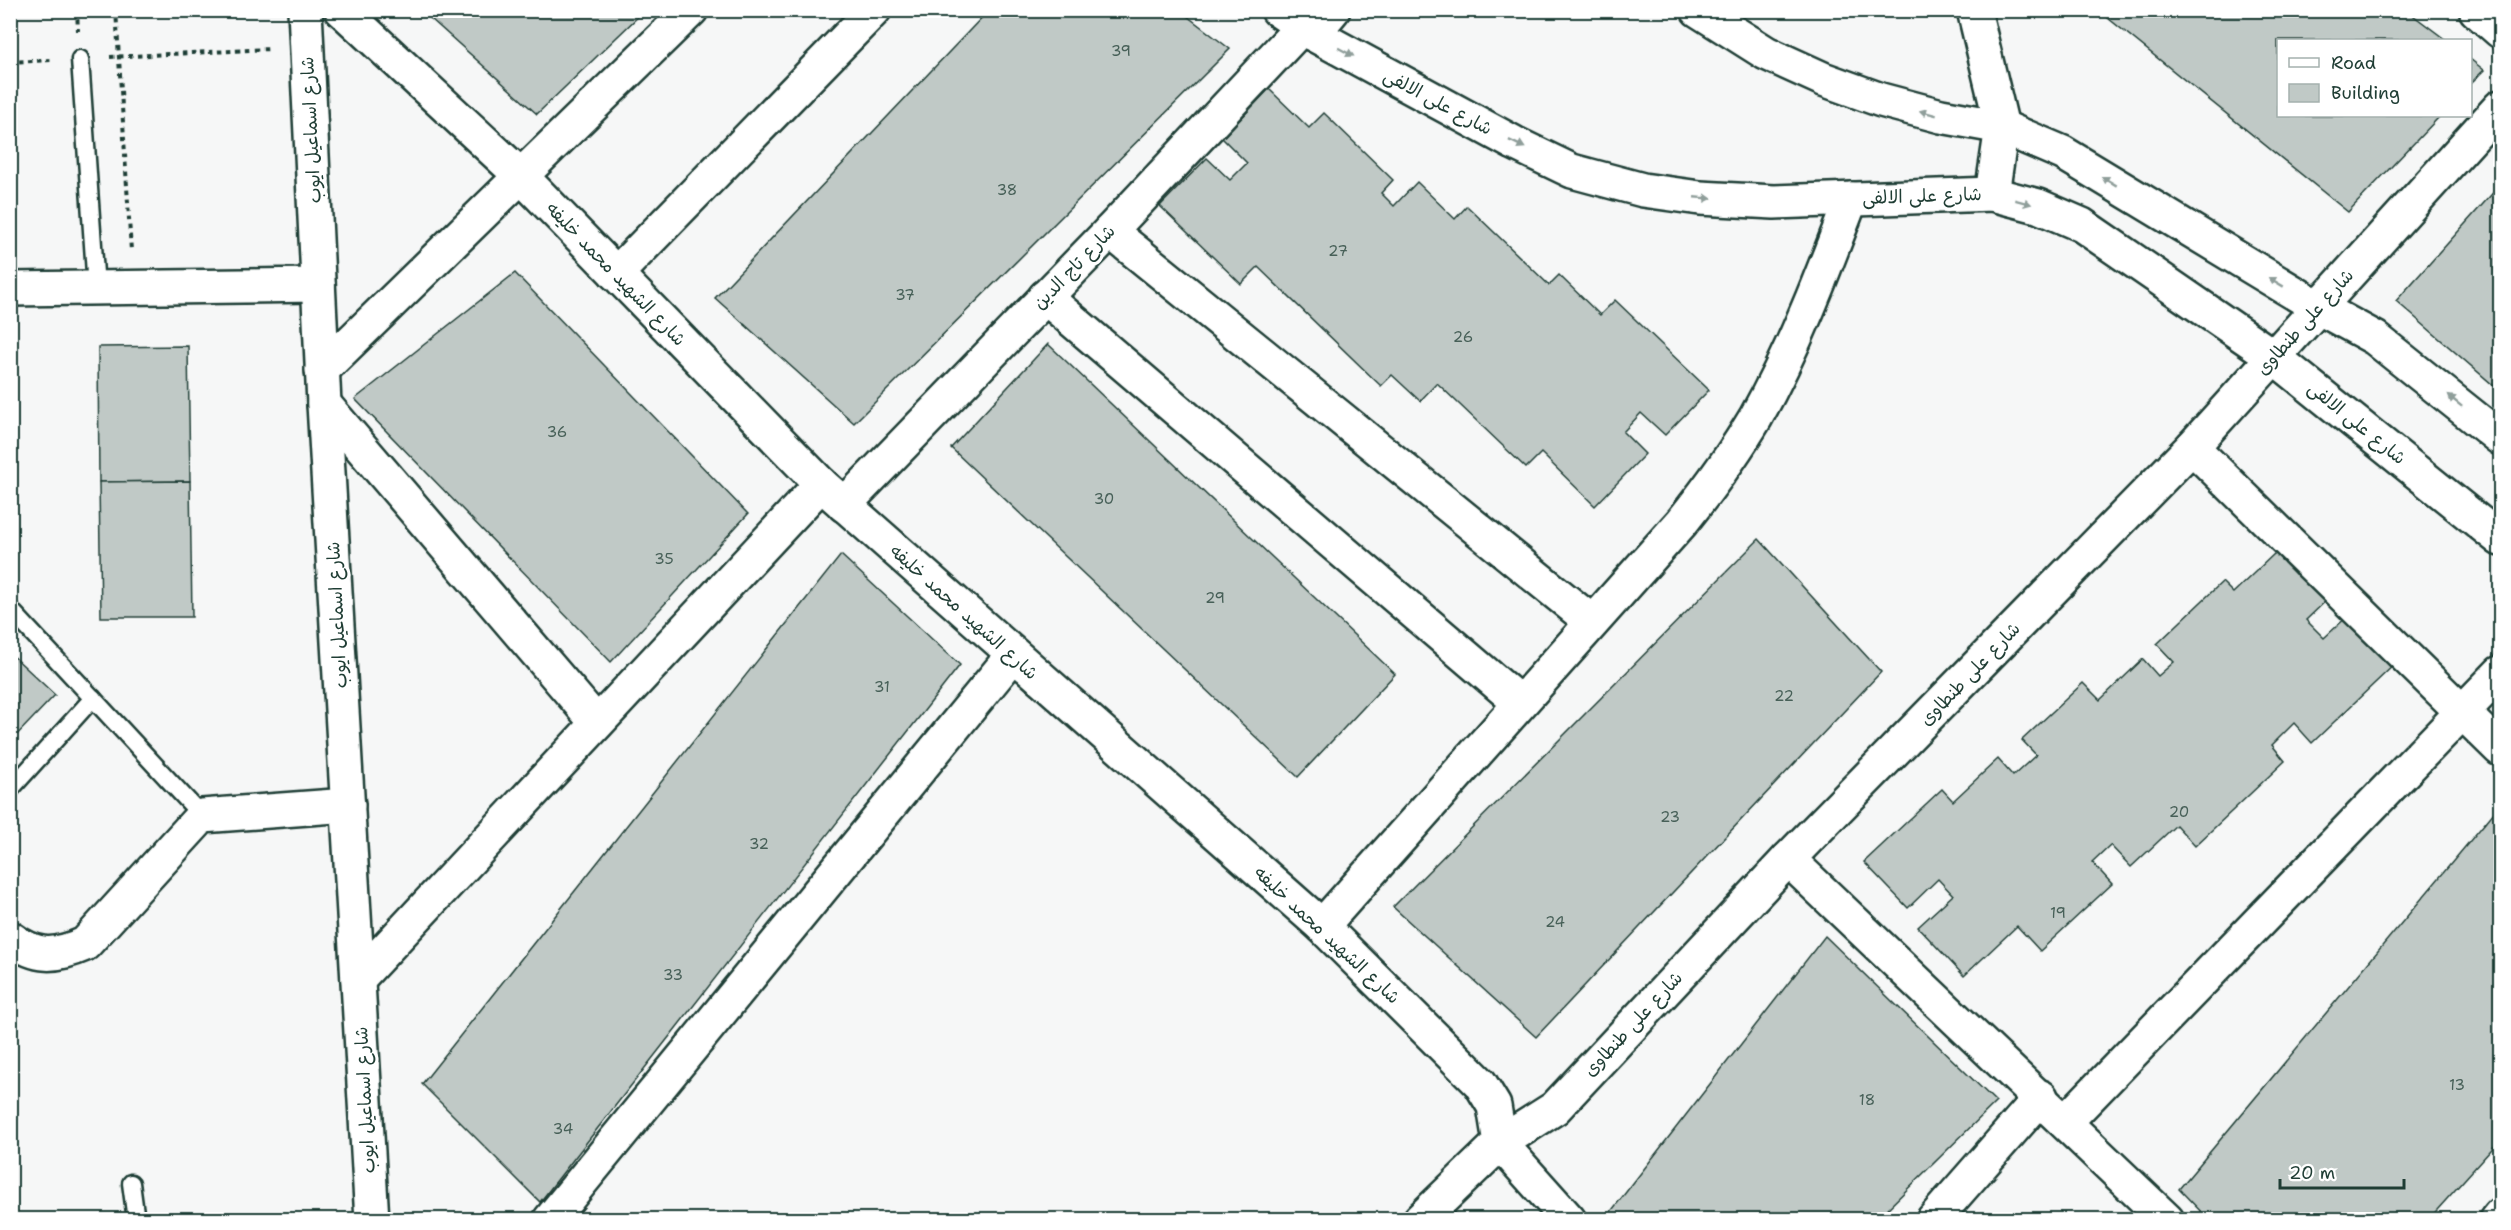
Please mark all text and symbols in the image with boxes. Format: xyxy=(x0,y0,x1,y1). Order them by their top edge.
legend xyxy=(2277,39,2472,117)
house number: 39 xyxy=(1111,41,1131,61)
one-way arrow xyxy=(1338,47,1355,57)
text: Road xyxy=(2331,51,2376,75)
street label: شارع اسماعيل ايوب xyxy=(295,56,327,204)
street label: شارع على الالفى xyxy=(1380,63,1496,141)
text: Building xyxy=(2331,81,2400,105)
one-way arrow xyxy=(1919,108,1937,117)
one-way arrow xyxy=(1509,140,1526,149)
one-way arrow xyxy=(2101,175,2117,186)
house number: 38 xyxy=(997,180,1017,200)
street label: شارع على الالفى xyxy=(1862,182,1982,210)
one-way arrow xyxy=(1694,193,1713,202)
street label: شارع الشهيد محمد خليفه xyxy=(541,197,691,351)
one-way arrow xyxy=(2014,198,2032,208)
street label: شارع تاج الدين xyxy=(1028,220,1120,314)
house number: 27 xyxy=(1328,241,1348,261)
street label: شارع على طنطاوى xyxy=(2251,264,2359,380)
one-way arrow xyxy=(2268,276,2284,287)
house number: 37 xyxy=(895,285,915,305)
house number: 26 xyxy=(1453,327,1473,347)
street label: شارع على الالفى xyxy=(2303,376,2411,470)
one-way arrow xyxy=(2447,395,2463,408)
house number: 36 xyxy=(547,422,567,442)
house number: 30 xyxy=(1094,489,1114,509)
street label: شارع الشهيد محمد خليفه xyxy=(885,539,1043,685)
street label: شارع اسماعيل ايوب xyxy=(321,541,353,689)
house number: 35 xyxy=(654,549,674,569)
house number: 29 xyxy=(1205,588,1225,608)
street label: شارع على طنطاوى xyxy=(1914,617,2026,731)
house number: 31 xyxy=(874,677,890,697)
house number: 22 xyxy=(1774,686,1794,706)
house number: 20 xyxy=(2169,802,2189,822)
house number: 23 xyxy=(1660,807,1680,827)
house number: 32 xyxy=(749,834,769,854)
street label: شارع الشهيد محمد خليفه xyxy=(1249,861,1405,1009)
house number: 19 xyxy=(2050,903,2066,923)
house number: 24 xyxy=(1545,912,1565,932)
house number: 33 xyxy=(663,965,683,985)
street label: شارع على طنطاوى xyxy=(1578,966,1688,1082)
street label: شارع اسماعيل ايوب xyxy=(349,1026,381,1174)
house number: 13 xyxy=(2449,1075,2465,1095)
house number: 18 xyxy=(1859,1090,1875,1110)
house number: 34 xyxy=(553,1119,573,1139)
scale bar xyxy=(2280,1152,2404,1190)
text: 20 m xyxy=(2289,1161,2335,1185)

